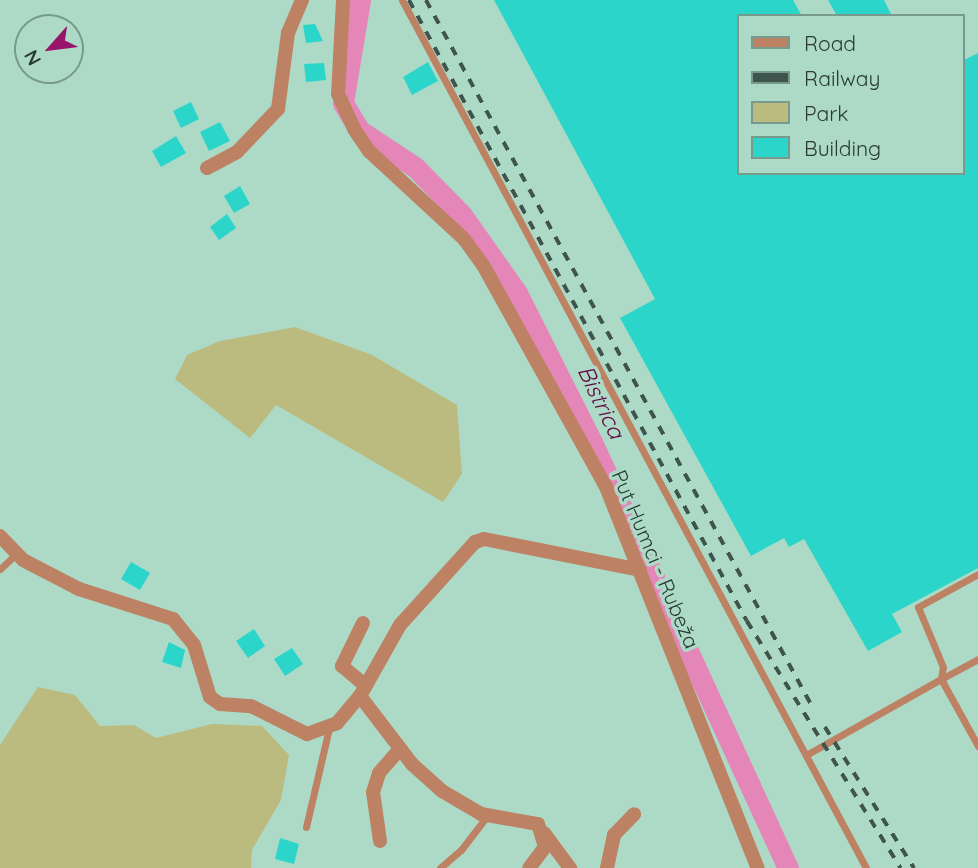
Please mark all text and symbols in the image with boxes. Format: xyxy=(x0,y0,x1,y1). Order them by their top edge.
north arrow xyxy=(14,14,84,84)
legend xyxy=(736,14,964,175)
text: Road xyxy=(804,30,856,56)
text: N xyxy=(18,46,46,70)
text: Railway xyxy=(804,65,880,91)
text: Park xyxy=(804,100,848,126)
text: Building xyxy=(804,135,881,161)
water label: Bistrica xyxy=(571,361,631,443)
street label: Put Humci - Rubeža xyxy=(607,466,705,652)

